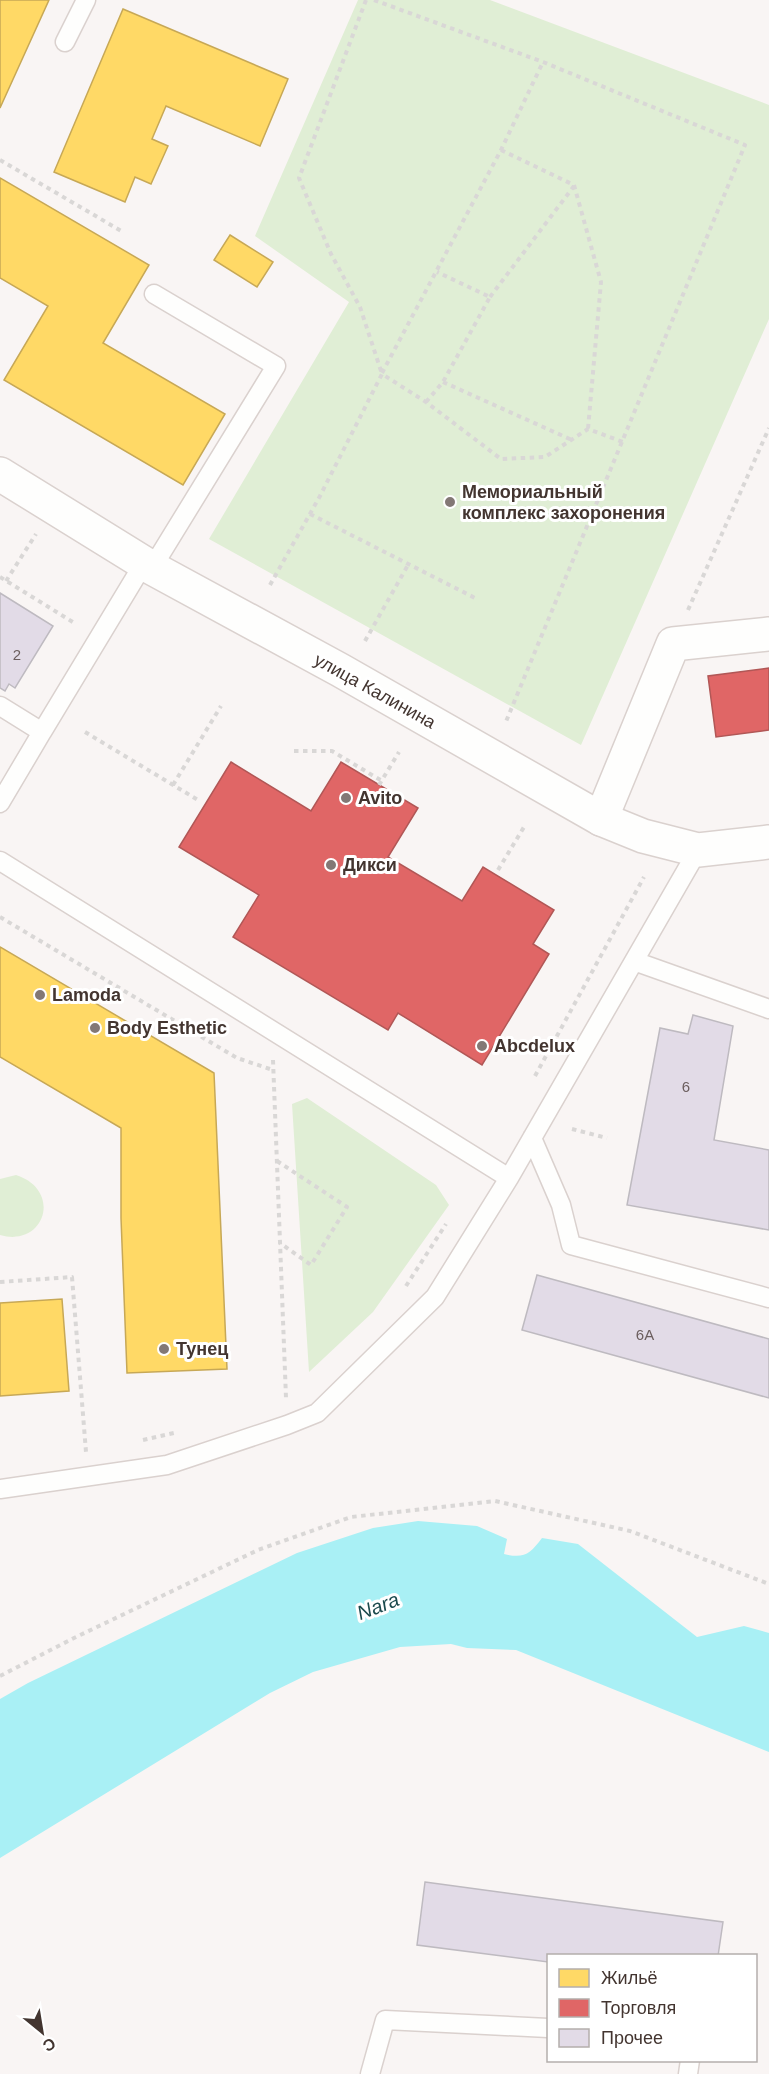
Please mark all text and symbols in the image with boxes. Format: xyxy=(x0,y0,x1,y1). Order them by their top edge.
place label: Мемориальный комплекс захоронения xyxy=(462,482,665,523)
marker: Мемориальный комплекс захоронения xyxy=(443,495,457,509)
house number: 2 xyxy=(13,646,21,663)
street label: улица Калинина xyxy=(311,649,440,733)
place label: Avito xyxy=(358,788,402,808)
marker: Avito xyxy=(339,791,353,805)
place label: Дикси xyxy=(343,855,397,875)
marker: Дикси xyxy=(324,858,338,872)
place label: Lamoda xyxy=(52,985,122,1005)
marker: Lamoda xyxy=(33,988,47,1002)
place label: Body Esthetic xyxy=(107,1018,227,1038)
marker: Body Esthetic xyxy=(88,1021,102,1035)
place label: Abcdelux xyxy=(494,1036,575,1056)
marker: Abcdelux xyxy=(475,1039,489,1053)
house number: 6 xyxy=(682,1078,690,1095)
house number: 6А xyxy=(636,1326,654,1343)
place label: Тунец xyxy=(176,1339,228,1359)
marker: Тунец xyxy=(157,1342,171,1356)
water label: Nara xyxy=(354,1588,402,1624)
legend xyxy=(547,1954,757,2062)
text: Жильё xyxy=(601,1968,658,1988)
text: Торговля xyxy=(601,1998,676,2018)
north arrow xyxy=(12,2002,72,2062)
text: Прочее xyxy=(601,2028,663,2048)
text: С xyxy=(40,2034,59,2055)

